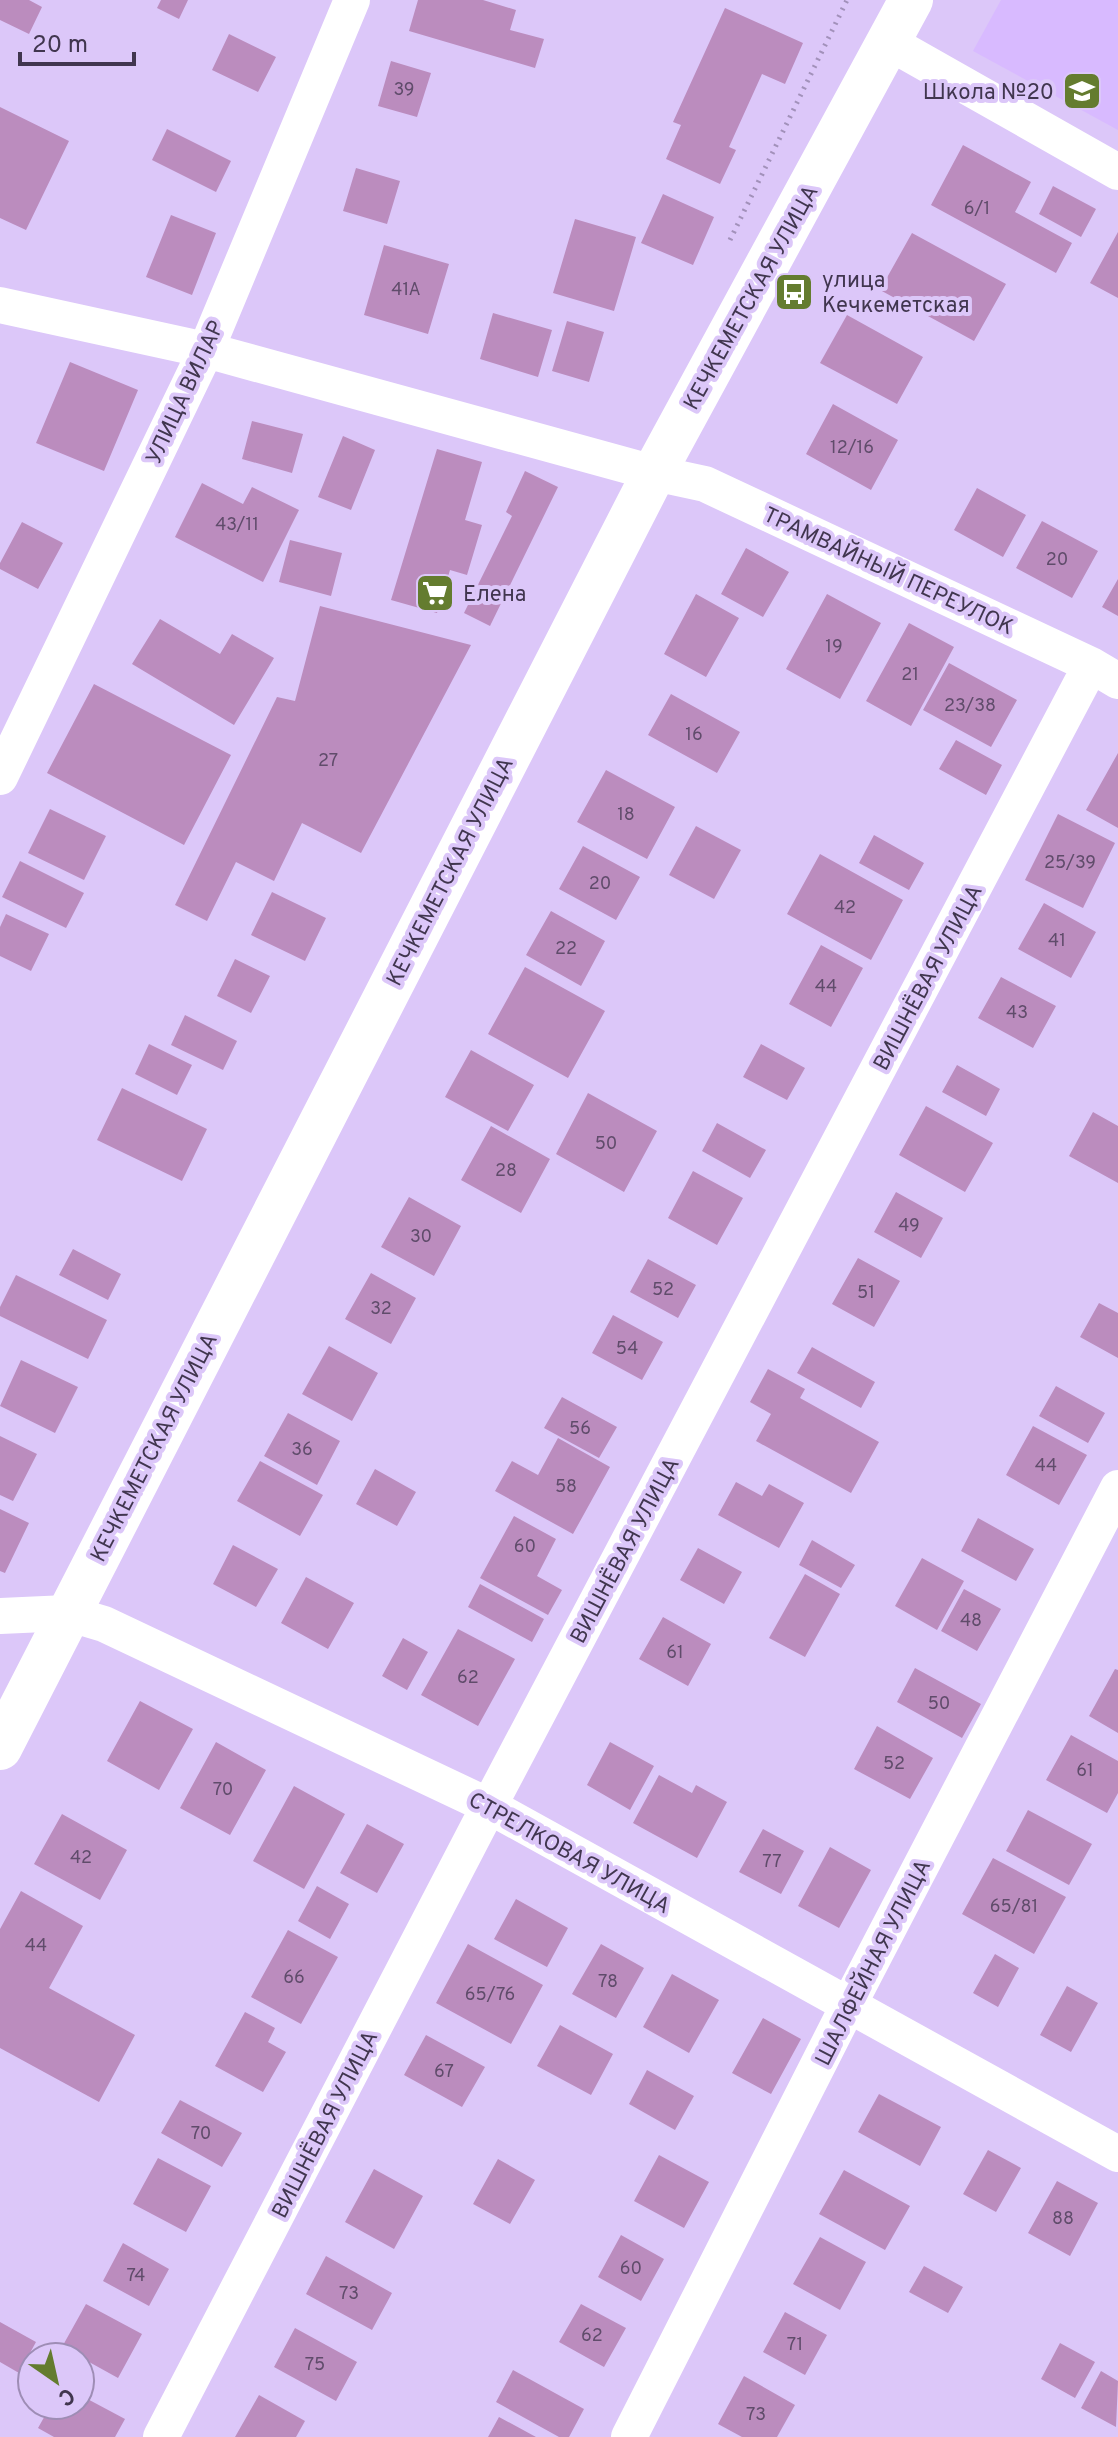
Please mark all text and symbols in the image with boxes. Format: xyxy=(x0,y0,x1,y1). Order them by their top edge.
scale bar xyxy=(20,16,134,66)
text: 20 m xyxy=(32,31,88,61)
school or university icon: Школа №20 xyxy=(1061,70,1103,112)
house number: 39 xyxy=(393,79,415,102)
place label: Школа №20 xyxy=(923,80,1054,107)
street label: КЕЧКЕМЕТСКАЯ УЛИЦА xyxy=(679,181,825,415)
house number: 6/1 xyxy=(964,198,990,221)
place label: улица Кечкеметская xyxy=(822,268,970,320)
bus stop icon: улица Кечкеметская xyxy=(773,271,815,313)
house number: 41А xyxy=(391,279,421,302)
street label: УЛИЦА ВИЛАР xyxy=(141,317,231,469)
house number: 12/16 xyxy=(830,437,874,460)
street label: ТРАМВАЙНЫЙ ПЕРЕУЛОК xyxy=(758,500,1019,642)
house number: 43/11 xyxy=(215,514,259,537)
house number: 20 xyxy=(1046,549,1068,572)
supermarket icon: Елена xyxy=(414,572,456,614)
place label: Елена xyxy=(463,582,526,609)
house number: 19 xyxy=(825,636,843,659)
house number: 21 xyxy=(901,664,919,687)
house number: 23/38 xyxy=(944,695,996,718)
house number: 16 xyxy=(685,724,703,747)
house number: 27 xyxy=(318,750,338,773)
street label: КЕЧКЕМЕТСКАЯ УЛИЦА xyxy=(382,753,521,991)
house number: 18 xyxy=(617,804,635,827)
house number: 25/39 xyxy=(1044,852,1096,875)
house number: 20 xyxy=(589,873,611,896)
street label: ВИШНЁВАЯ УЛИЦА xyxy=(867,880,990,1076)
house number: 42 xyxy=(834,897,856,920)
house number: 41 xyxy=(1048,930,1066,953)
house number: 22 xyxy=(555,938,577,961)
house number: 44 xyxy=(815,976,837,999)
house number: 43 xyxy=(1006,1002,1028,1025)
house number: 50 xyxy=(595,1133,617,1156)
house number: 28 xyxy=(495,1160,517,1183)
house number: 49 xyxy=(898,1215,920,1238)
house number: 30 xyxy=(410,1226,432,1249)
house number: 52 xyxy=(652,1279,674,1302)
house number: 51 xyxy=(857,1282,875,1305)
house number: 32 xyxy=(370,1298,392,1321)
street label: КЕЧКЕМЕТСКАЯ УЛИЦА xyxy=(86,1329,225,1567)
house number: 54 xyxy=(616,1338,638,1361)
house number: 56 xyxy=(569,1418,591,1441)
house number: 36 xyxy=(291,1439,313,1462)
street label: ВИШНЁВАЯ УЛИЦА xyxy=(564,1453,687,1649)
house number: 44 xyxy=(1035,1455,1057,1478)
house number: 58 xyxy=(555,1476,577,1499)
house number: 60 xyxy=(514,1536,536,1559)
house number: 48 xyxy=(960,1610,982,1633)
house number: 61 xyxy=(666,1642,684,1665)
house number: 62 xyxy=(457,1667,479,1690)
house number: 50 xyxy=(928,1693,950,1716)
house number: 52 xyxy=(883,1753,905,1776)
house number: 61 xyxy=(1076,1760,1094,1783)
house number: 70 xyxy=(213,1779,233,1802)
street label: СТРЕЛКОВАЯ УЛИЦА xyxy=(463,1787,674,1921)
house number: 42 xyxy=(70,1847,92,1870)
house number: 77 xyxy=(762,1851,782,1874)
street label: ШАЛФЕЙНАЯ УЛИЦА xyxy=(808,1854,938,2071)
house number: 65/81 xyxy=(990,1896,1038,1919)
house number: 44 xyxy=(25,1935,47,1958)
house number: 66 xyxy=(283,1967,305,1990)
house number: 78 xyxy=(598,1971,618,1994)
house number: 65/76 xyxy=(465,1984,515,2007)
street label: ВИШНЁВАЯ УЛИЦА xyxy=(265,2026,385,2223)
house number: 67 xyxy=(434,2061,454,2084)
house number: 70 xyxy=(191,2123,211,2146)
house number: 88 xyxy=(1052,2208,1074,2231)
house number: 60 xyxy=(620,2258,642,2281)
house number: 74 xyxy=(127,2265,145,2288)
house number: 73 xyxy=(339,2283,359,2306)
house number: 62 xyxy=(581,2325,603,2348)
house number: 71 xyxy=(787,2334,803,2357)
north arrow xyxy=(16,2341,96,2421)
house number: 75 xyxy=(305,2354,325,2377)
text: С xyxy=(52,2380,79,2411)
house number: 73 xyxy=(746,2404,766,2427)

